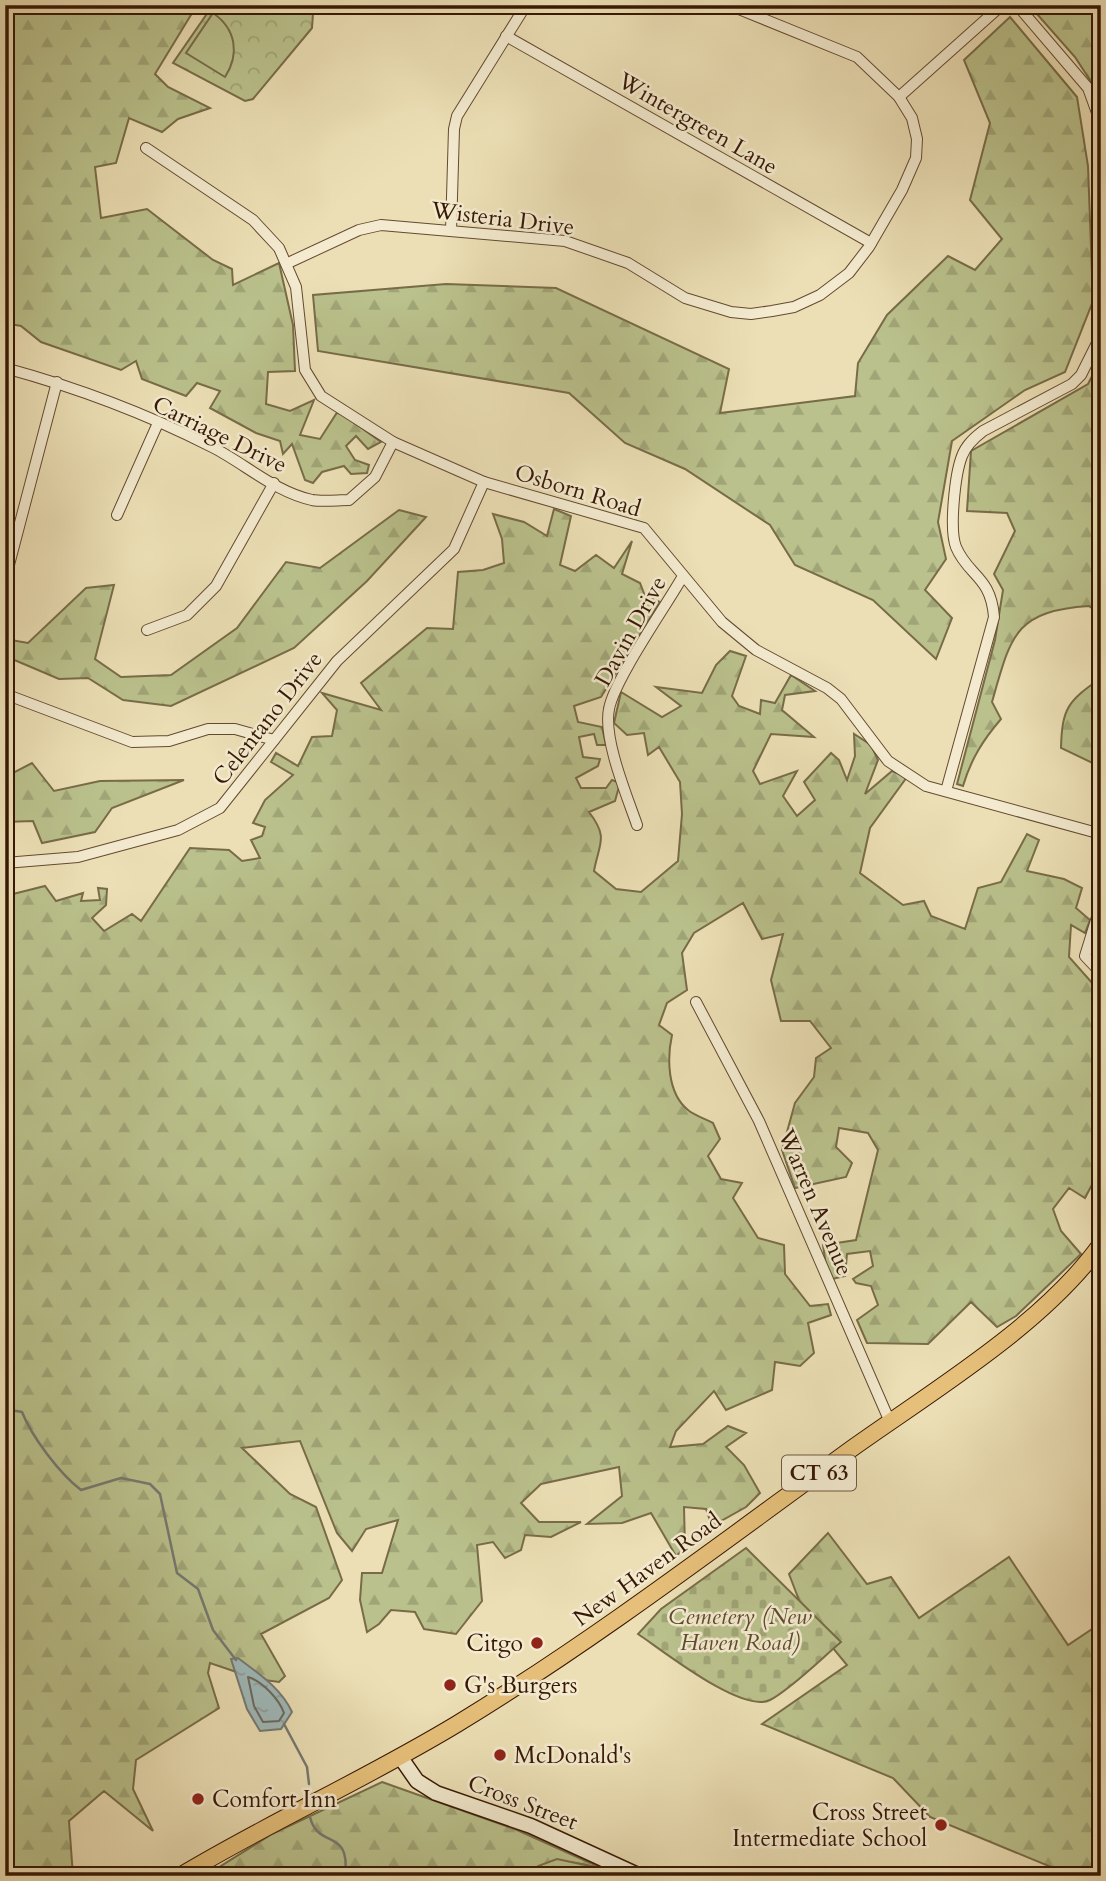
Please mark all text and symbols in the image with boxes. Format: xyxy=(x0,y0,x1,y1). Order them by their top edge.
street label: Wintergreen Lane xyxy=(611,65,783,182)
street label: Wisteria Drive xyxy=(429,194,576,243)
street label: Carriage Drive xyxy=(147,389,292,480)
street label: Osborn Road xyxy=(511,457,646,525)
street label: Davin Drive xyxy=(587,571,673,692)
street label: Celentano Drive xyxy=(205,645,329,792)
street label: Warren Avenue xyxy=(770,1123,860,1280)
road number: CT 63 xyxy=(782,1456,856,1490)
street label: New Haven Road xyxy=(567,1505,728,1634)
park label: Cemetery (New Haven Road) xyxy=(668,1601,813,1658)
place label: Citgo xyxy=(466,1628,523,1659)
marker: Citgo xyxy=(529,1635,545,1651)
place label: G's Burgers xyxy=(464,1670,577,1701)
marker: G's Burgers xyxy=(442,1677,458,1693)
place label: McDonald's xyxy=(514,1740,631,1771)
marker: McDonald's xyxy=(492,1747,508,1763)
street label: Cross Street xyxy=(463,1767,582,1838)
place label: Comfort Inn xyxy=(212,1784,337,1815)
marker: Comfort Inn xyxy=(190,1791,206,1807)
place label: Cross Street Intermediate School xyxy=(732,1797,927,1854)
marker: Cross Street Intermediate School xyxy=(933,1817,949,1833)

